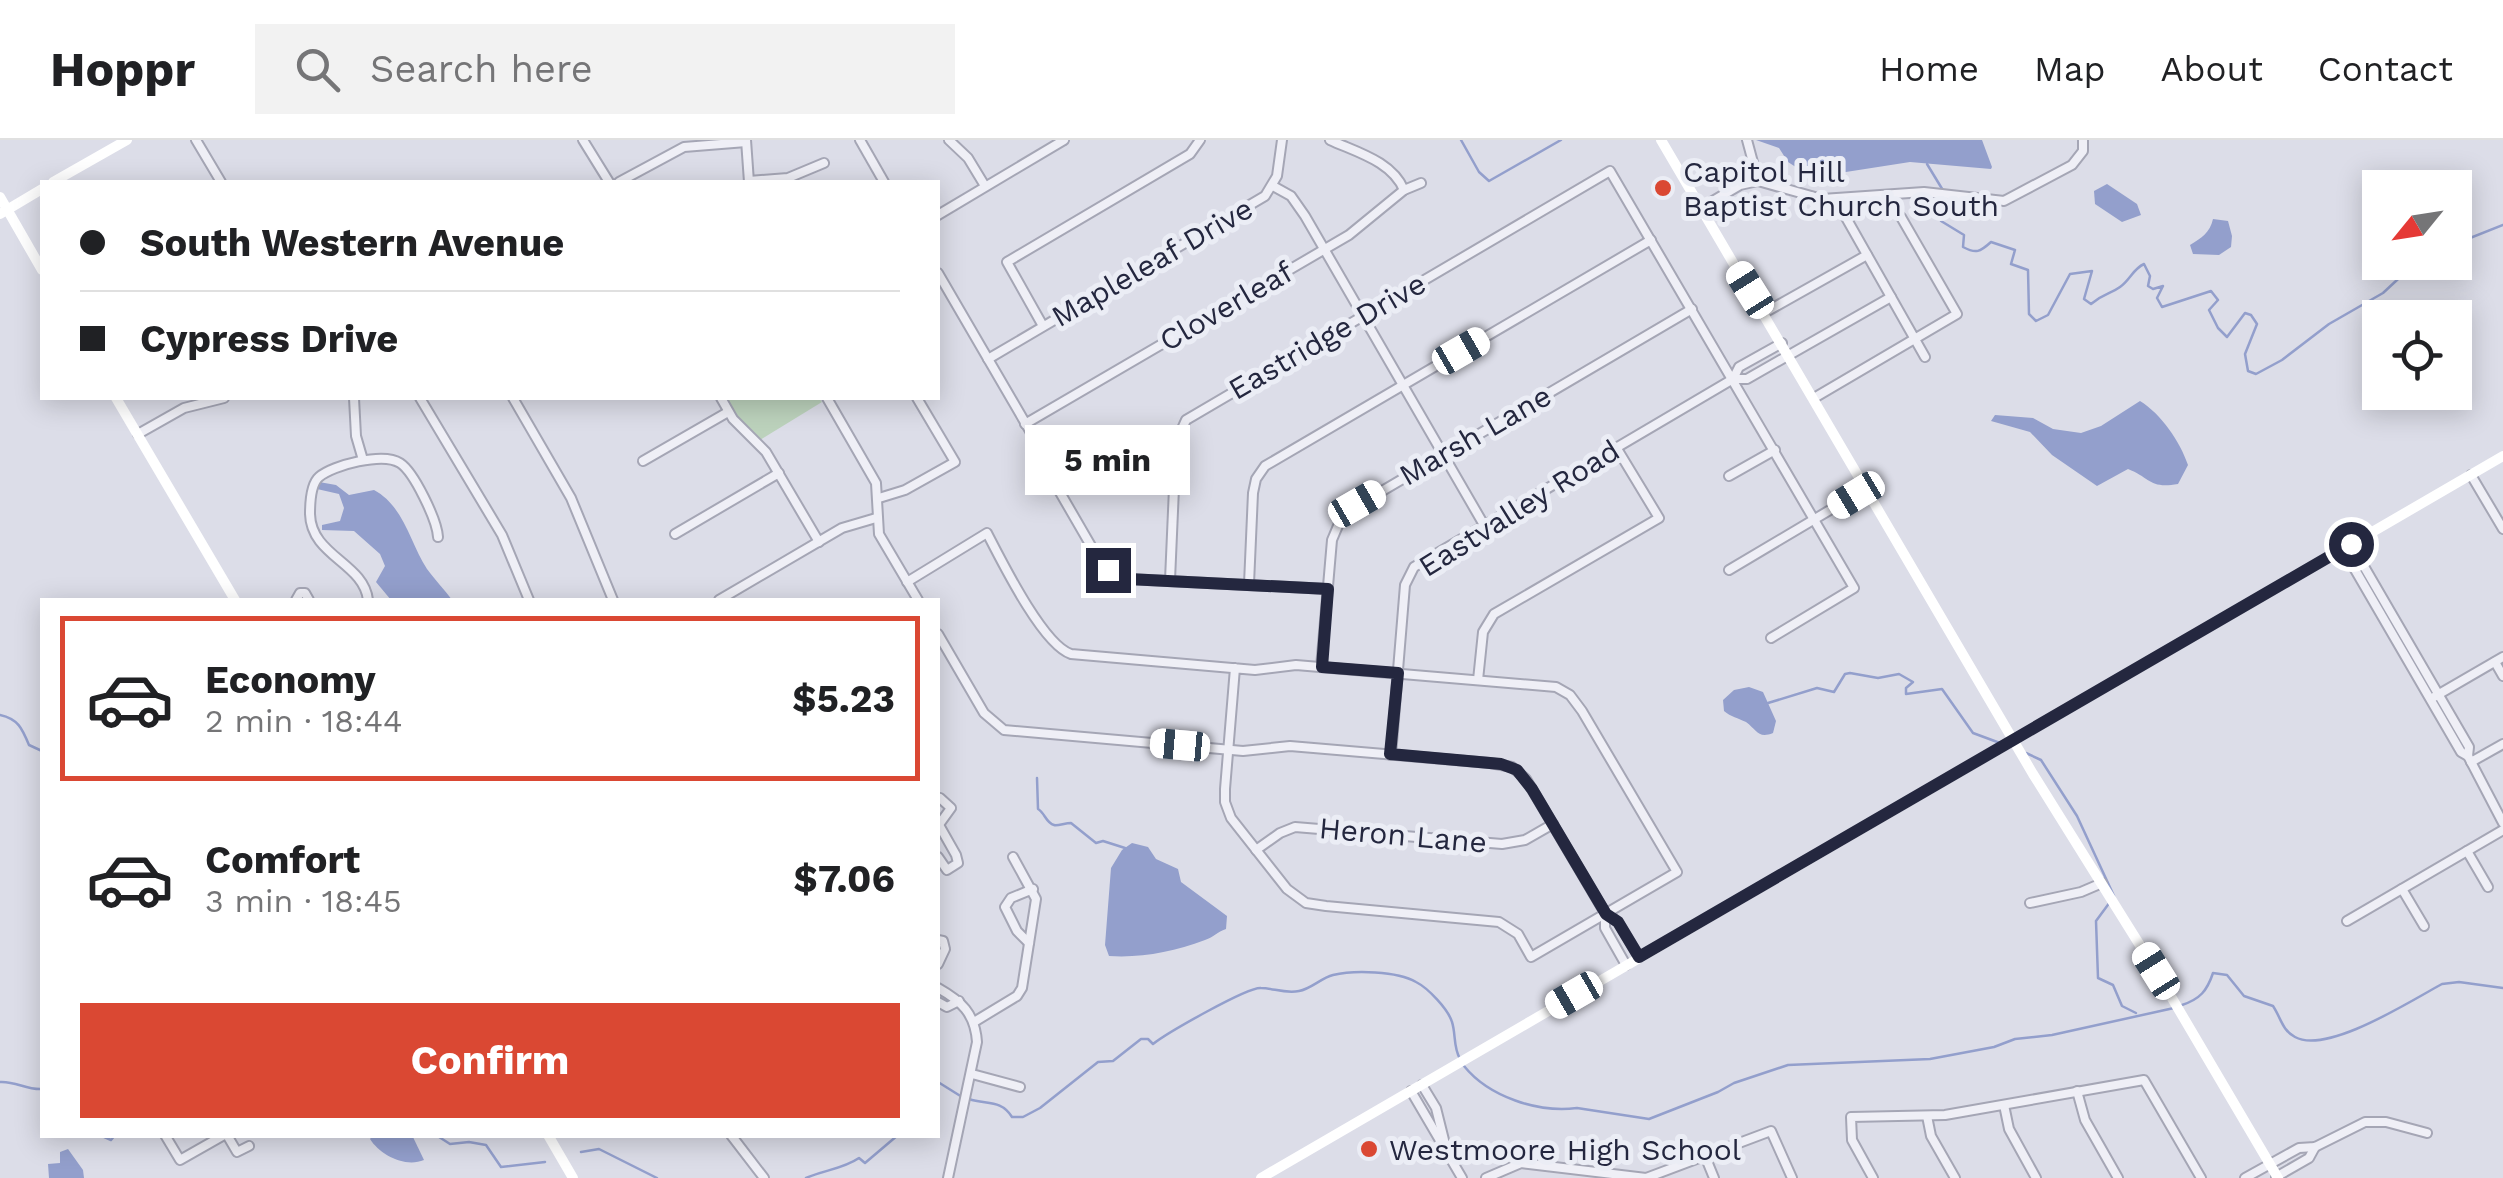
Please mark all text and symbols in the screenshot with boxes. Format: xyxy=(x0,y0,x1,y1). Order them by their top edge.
search box xyxy=(255,24,955,114)
text: Hoppr xyxy=(50,41,195,98)
icon: search xyxy=(290,42,345,97)
text: Search here xyxy=(370,47,593,91)
text: Home xyxy=(1879,48,1979,90)
text: Map xyxy=(2034,48,2106,90)
text: About xyxy=(2161,48,2263,90)
text: Contact xyxy=(2318,48,2453,90)
place label: Capitol Hill Baptist Church South xyxy=(1683,154,1999,223)
north arrow xyxy=(2362,170,2472,280)
map controls xyxy=(2362,170,2472,410)
marker: Capitol Hill Baptist Church South xyxy=(1652,177,1674,199)
street label: Mapleleaf Drive xyxy=(1045,190,1259,334)
text: South Western Avenue xyxy=(140,221,564,265)
street label: Cloverleaf xyxy=(1153,254,1299,358)
car xyxy=(1721,257,1779,323)
street label: Eastridge Drive xyxy=(1222,265,1432,407)
button: locate xyxy=(2362,300,2472,410)
text: Cypress Drive xyxy=(140,317,398,361)
car xyxy=(1428,323,1494,379)
street label: Marsh Lane xyxy=(1393,377,1557,493)
callout: 5 min xyxy=(1026,425,1190,495)
street label: Eastvalley Road xyxy=(1412,432,1626,584)
text: 5 min xyxy=(1064,441,1151,479)
car xyxy=(1823,467,1889,523)
car xyxy=(1324,476,1390,532)
route start xyxy=(2329,522,2374,567)
route end xyxy=(1086,548,1131,593)
icon: car xyxy=(85,654,175,744)
text: Economy xyxy=(205,658,376,702)
text: $5.23 xyxy=(792,677,895,721)
text: 2 min · 18:44 xyxy=(205,702,403,740)
car xyxy=(1149,727,1211,763)
street label: Heron Lane xyxy=(1318,810,1488,860)
icon: car xyxy=(85,834,175,924)
text: Comfort xyxy=(205,838,360,882)
text: $7.06 xyxy=(794,857,895,901)
text: 3 min · 18:45 xyxy=(205,882,402,920)
car xyxy=(2127,938,2185,1004)
car xyxy=(1541,967,1607,1023)
button: Confirm xyxy=(80,1003,900,1118)
place label: Westmoore High School xyxy=(1389,1132,1741,1167)
marker: Westmoore High School xyxy=(1358,1138,1380,1160)

